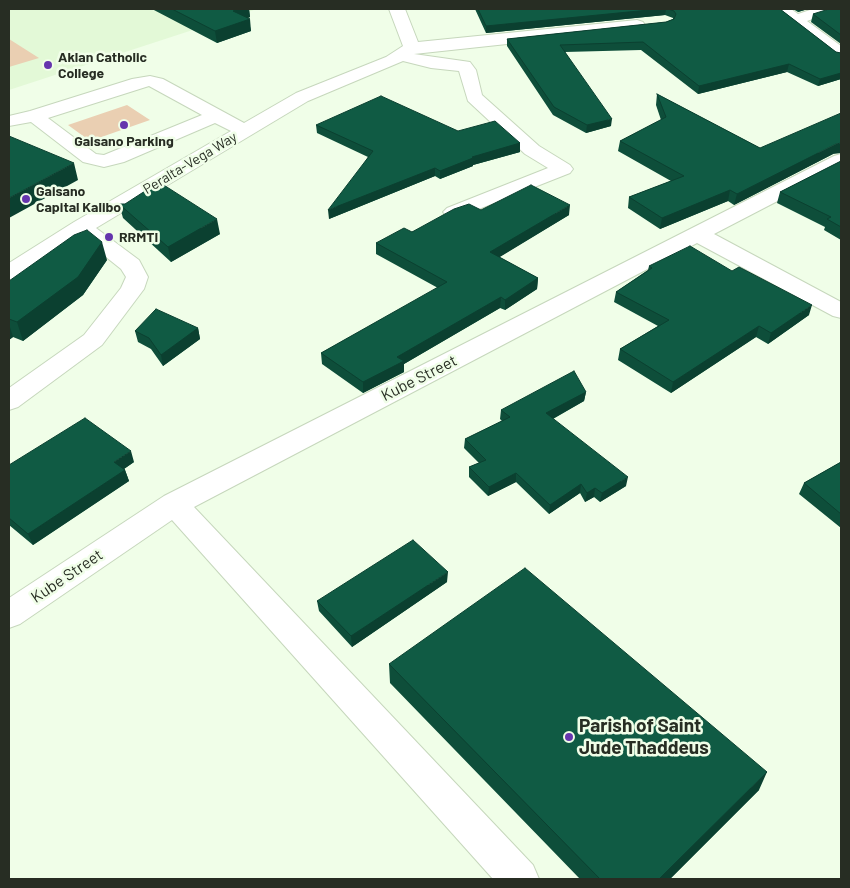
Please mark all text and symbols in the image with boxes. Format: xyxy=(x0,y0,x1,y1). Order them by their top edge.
place label: Aklan Catholic College xyxy=(58,49,147,82)
marker: Aklan Catholic College xyxy=(42,59,54,71)
marker: Gaisano Parking xyxy=(118,119,130,131)
street label: Peralta-Vega Way xyxy=(140,128,240,198)
place label: Gaisano Parking xyxy=(74,133,174,149)
place label: Gaisano Capital Kalibo xyxy=(36,183,121,216)
marker: Gaisano Capital Kalibo xyxy=(20,193,32,205)
place label: RRMTI xyxy=(119,229,158,245)
marker: RRMTI xyxy=(103,231,115,243)
street label: Kube Street xyxy=(378,351,460,405)
street label: Kube Street xyxy=(27,545,107,607)
place label: Parish of Saint Jude Thaddeus xyxy=(579,715,709,759)
marker: Parish of Saint Jude Thaddeus xyxy=(563,731,575,743)

